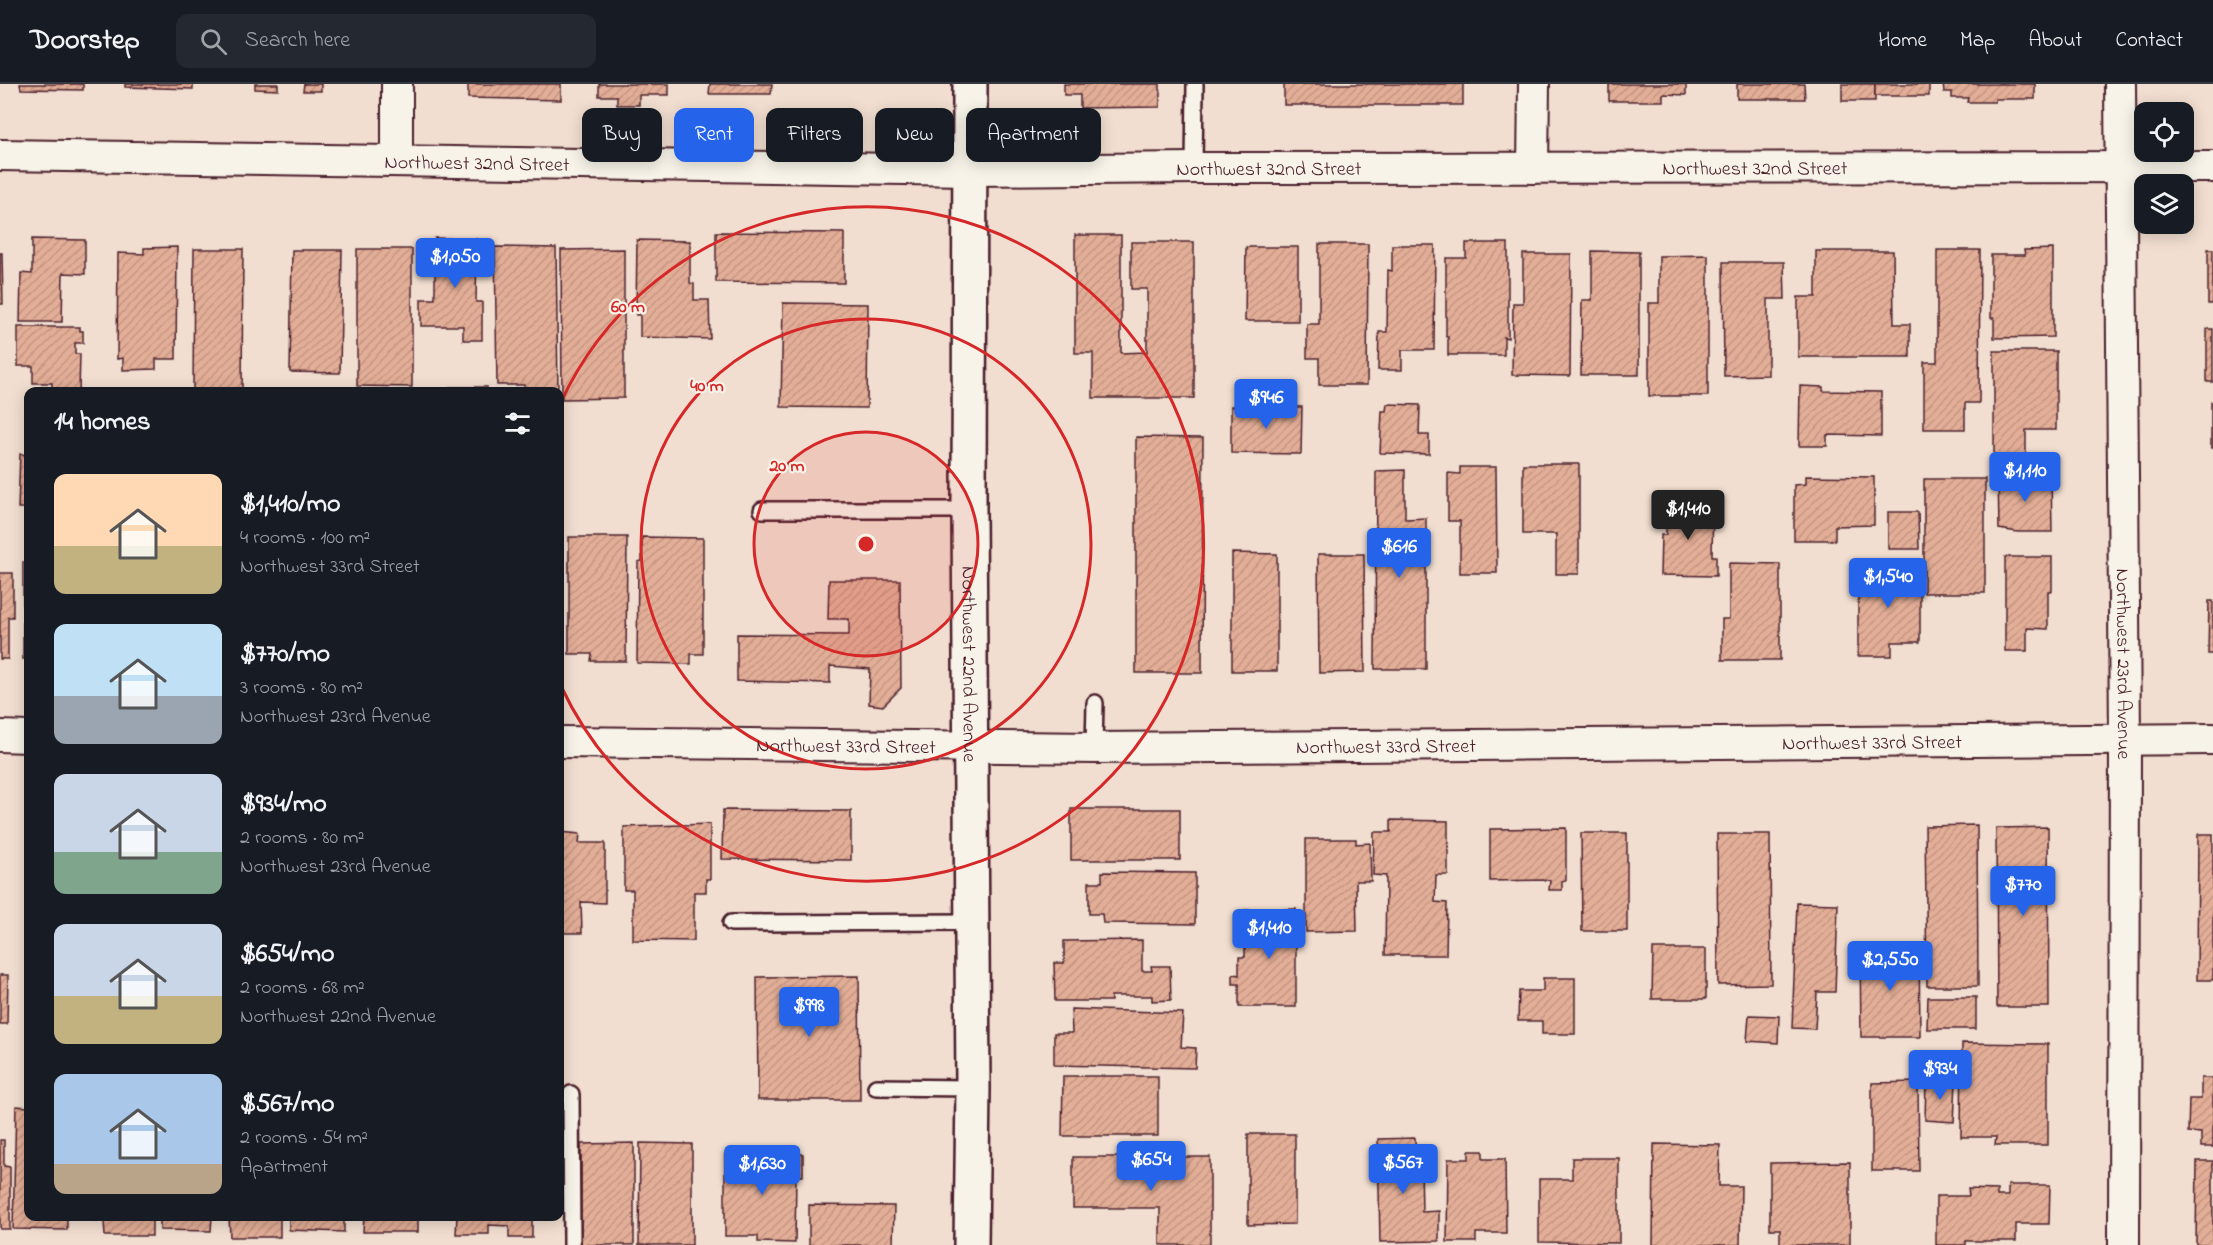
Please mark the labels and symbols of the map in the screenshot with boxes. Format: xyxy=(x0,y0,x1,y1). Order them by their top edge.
street label: Northwest 32nd Street xyxy=(384,149,570,181)
street label: Northwest 32nd Street xyxy=(1662,155,1848,185)
street label: Northwest 32nd Street xyxy=(1176,156,1362,185)
pin: $1,050 xyxy=(406,238,504,289)
text: 60 m xyxy=(611,295,645,321)
text: 40 m xyxy=(690,374,724,400)
pin: $946 xyxy=(1230,379,1302,430)
pin: $1,110 xyxy=(1976,452,2074,503)
text: 20 m xyxy=(768,454,805,480)
pin: $1,410 xyxy=(1639,490,1737,541)
pin: $616 xyxy=(1363,528,1435,579)
centre of rings xyxy=(856,534,876,554)
pin: $1,540 xyxy=(1839,558,1937,609)
street label: Northwest 22nd Avenue xyxy=(952,566,983,762)
street label: Northwest 23rd Avenue xyxy=(2107,568,2137,759)
street label: Northwest 33rd Street xyxy=(1782,729,1962,759)
street label: Northwest 33rd Street xyxy=(756,732,936,763)
street label: Northwest 33rd Street xyxy=(1296,733,1476,763)
pin: $770 xyxy=(1987,866,2059,917)
pin: $1,410 xyxy=(1220,909,1318,960)
pin: $2,550 xyxy=(1841,941,1939,992)
pin: $998 xyxy=(773,987,845,1038)
pin: $934 xyxy=(1904,1050,1976,1101)
pin: $654 xyxy=(1115,1141,1187,1192)
pin: $567 xyxy=(1367,1144,1439,1195)
pin: $1,630 xyxy=(713,1145,811,1196)

